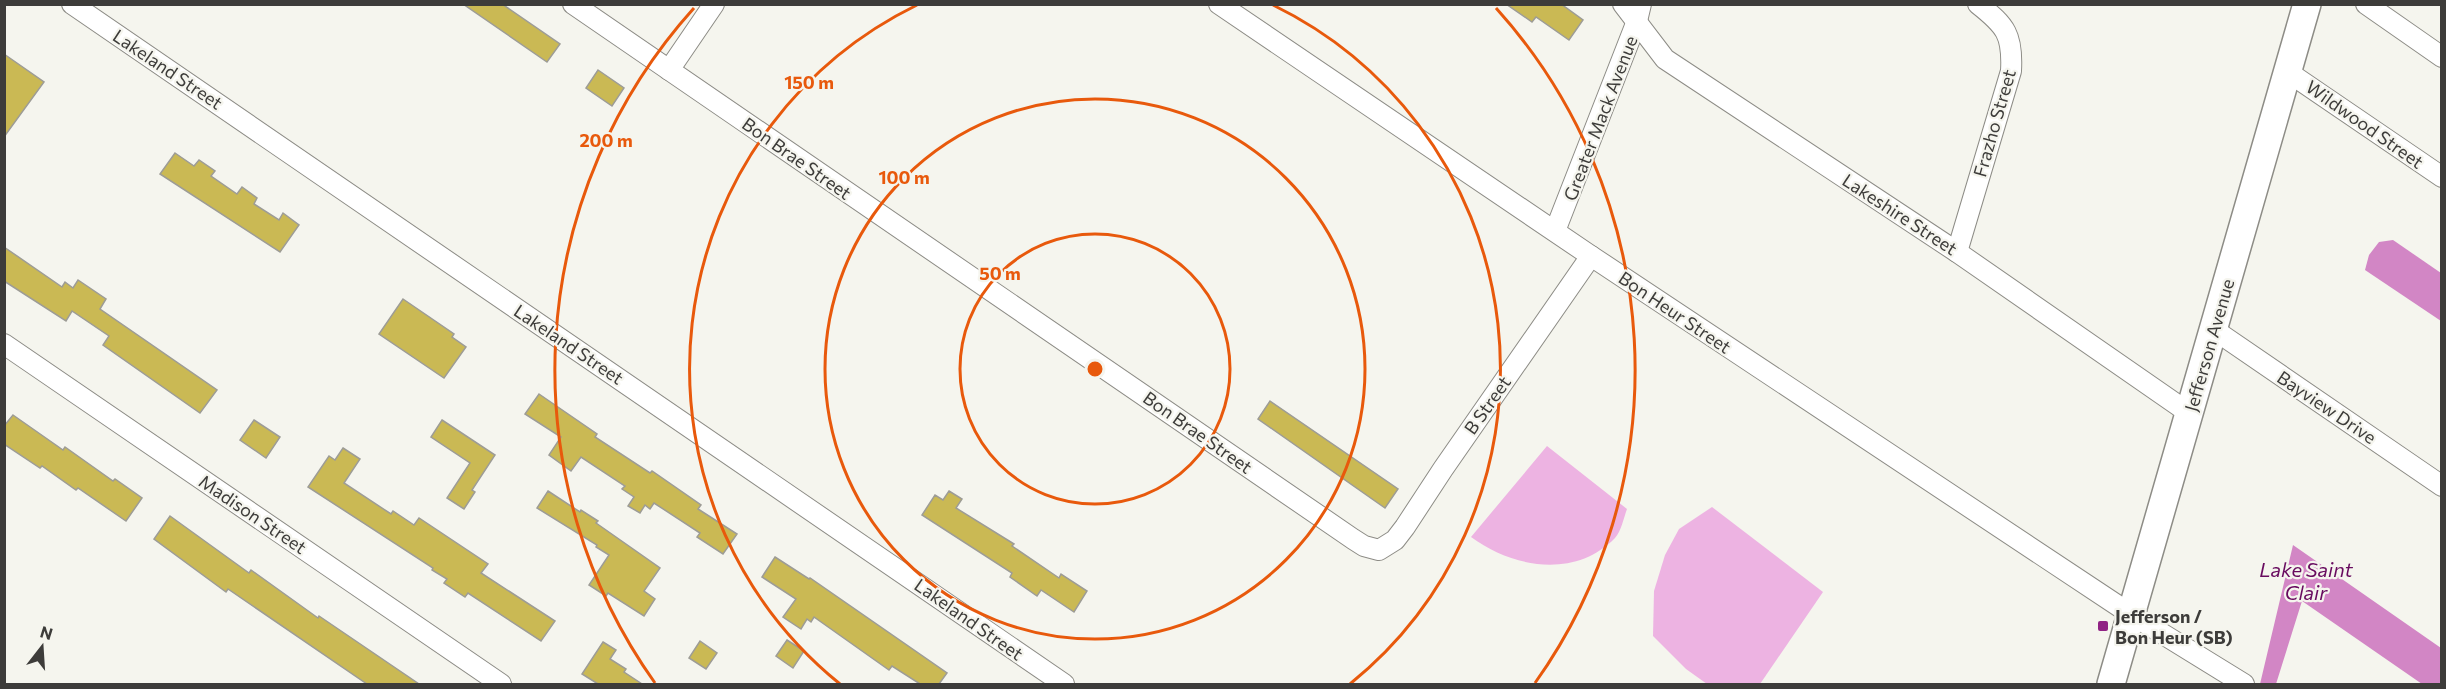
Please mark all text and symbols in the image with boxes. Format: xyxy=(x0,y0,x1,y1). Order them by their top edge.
street label: Lakeland Street xyxy=(109,24,227,114)
street label: Greater Mack Avenue xyxy=(1558,32,1642,204)
street label: Frazho Street xyxy=(1968,67,2020,179)
text: 150 m xyxy=(784,71,834,93)
street label: Wildwood Street xyxy=(2302,75,2428,173)
street label: Bon Brae Street xyxy=(738,112,856,204)
text: 200 m xyxy=(579,129,633,151)
text: 100 m xyxy=(878,166,930,188)
street label: Lakeshire Street xyxy=(1838,169,1962,259)
text: 50 m xyxy=(979,262,1021,284)
street label: Bon Heur Street xyxy=(1615,266,1735,358)
street label: Jefferson Avenue xyxy=(2180,276,2238,414)
street label: Lakeland Street xyxy=(510,299,628,389)
centre of rings xyxy=(1085,359,1105,379)
street label: Bayview Drive xyxy=(2273,366,2381,448)
street label: B Street xyxy=(1459,372,1515,438)
street label: Bon Brae Street xyxy=(1139,386,1257,478)
street label: Madison Street xyxy=(195,470,311,558)
water label: Lake Saint Clair xyxy=(2259,557,2354,604)
street label: Lakeland Street xyxy=(910,573,1028,665)
place label: Jefferson / Bon Heur (SB) xyxy=(2115,605,2233,648)
north arrow xyxy=(12,617,72,677)
marker: Jefferson / Bon Heur (SB) xyxy=(2096,619,2110,633)
text: N xyxy=(38,621,55,643)

